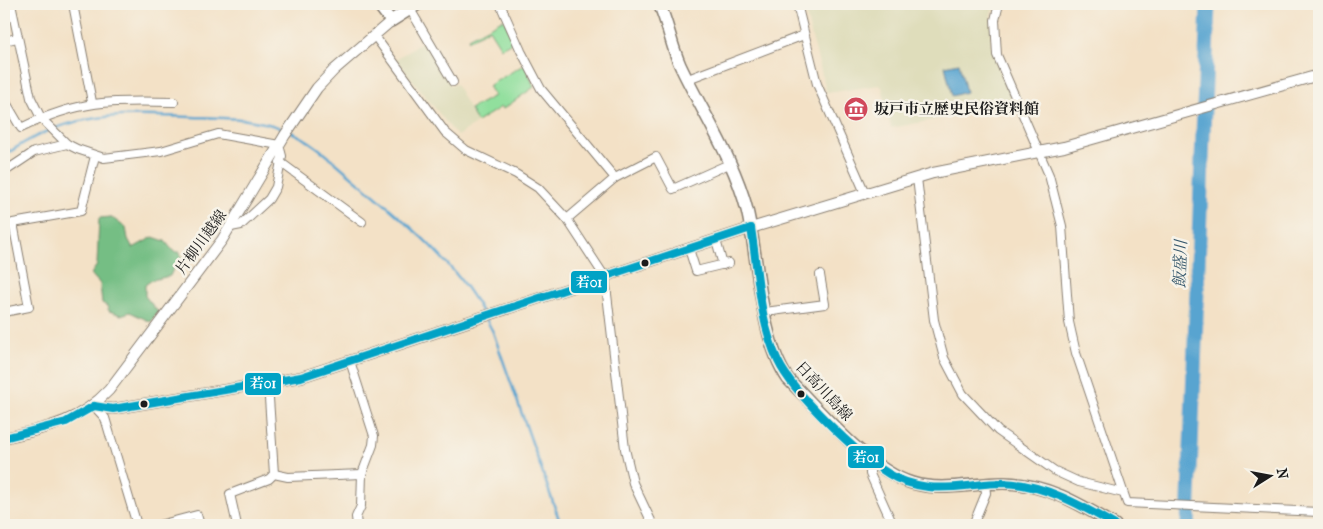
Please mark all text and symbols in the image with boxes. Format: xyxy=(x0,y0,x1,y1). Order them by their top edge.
museum icon: 坂戸市立歴史民俗資料館 xyxy=(843,96,869,122)
place label: 坂戸市立歴史民俗資料館 xyxy=(874,100,1039,118)
street label: 片柳川越線 xyxy=(172,206,230,278)
water label: 飯盛川 xyxy=(1170,238,1190,288)
unlabelled marker xyxy=(640,258,650,268)
line badge: 若01 xyxy=(570,270,608,294)
text: 若01 xyxy=(576,274,602,291)
street label: 日高川島線 xyxy=(792,357,856,425)
line badge: 若01 xyxy=(244,372,282,396)
text: 若01 xyxy=(250,375,276,392)
unlabelled marker xyxy=(796,389,806,399)
unlabelled marker xyxy=(139,399,149,409)
line badge: 若01 xyxy=(847,445,885,469)
text: 若01 xyxy=(853,449,879,466)
north arrow xyxy=(1246,452,1296,502)
text: N xyxy=(1273,467,1292,481)

